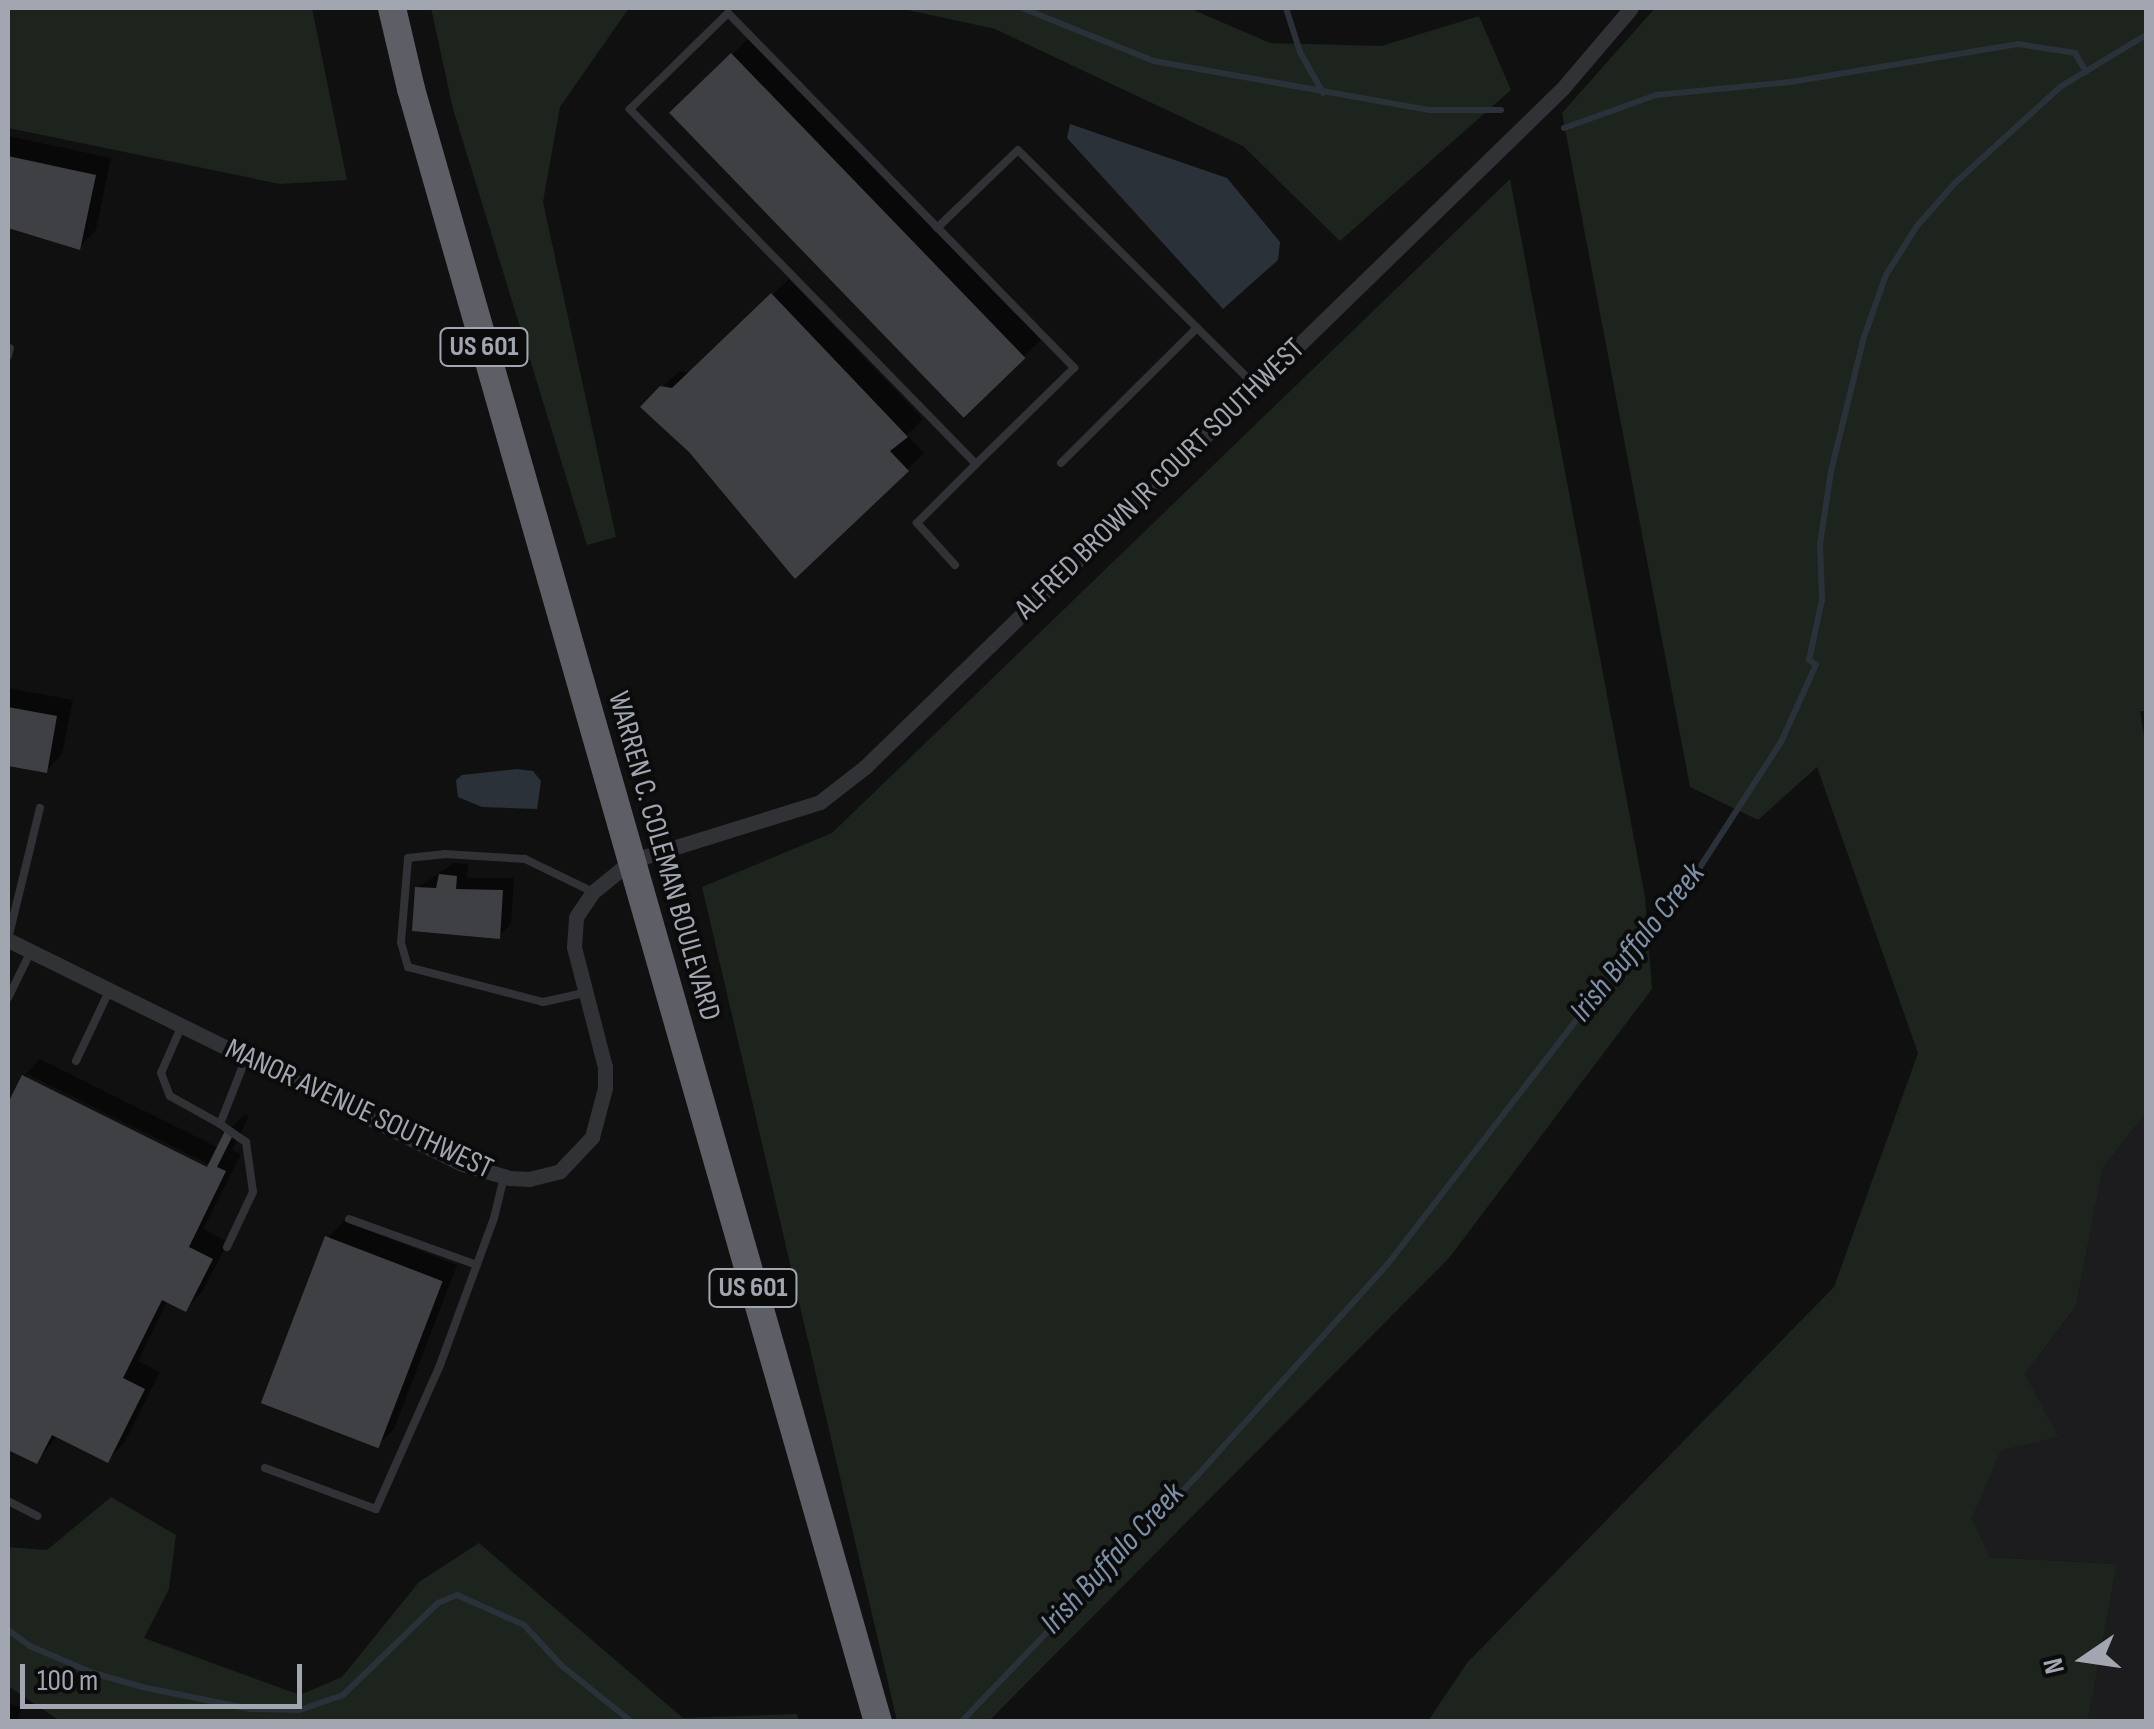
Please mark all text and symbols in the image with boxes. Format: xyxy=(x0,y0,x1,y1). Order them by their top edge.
road number: US 601 xyxy=(439,324,529,370)
street label: ALFRED BROWN JR COURT SOUTHWEST xyxy=(1008,331,1312,627)
street label: WARREN C. COLEMAN BOULEVARD xyxy=(600,687,728,1025)
water label: Irish Buffalo Creek xyxy=(1562,856,1714,1030)
street label: MANOR AVENUE SOUTHWEST xyxy=(220,1031,498,1187)
road number: US 601 xyxy=(708,1265,798,1311)
water label: Irish Buffalo Creek xyxy=(1033,1475,1193,1643)
north arrow xyxy=(2034,1609,2134,1709)
scale bar xyxy=(25,1644,308,1706)
text: N xyxy=(2037,1655,2072,1677)
text: 100 m xyxy=(37,1663,98,1699)

